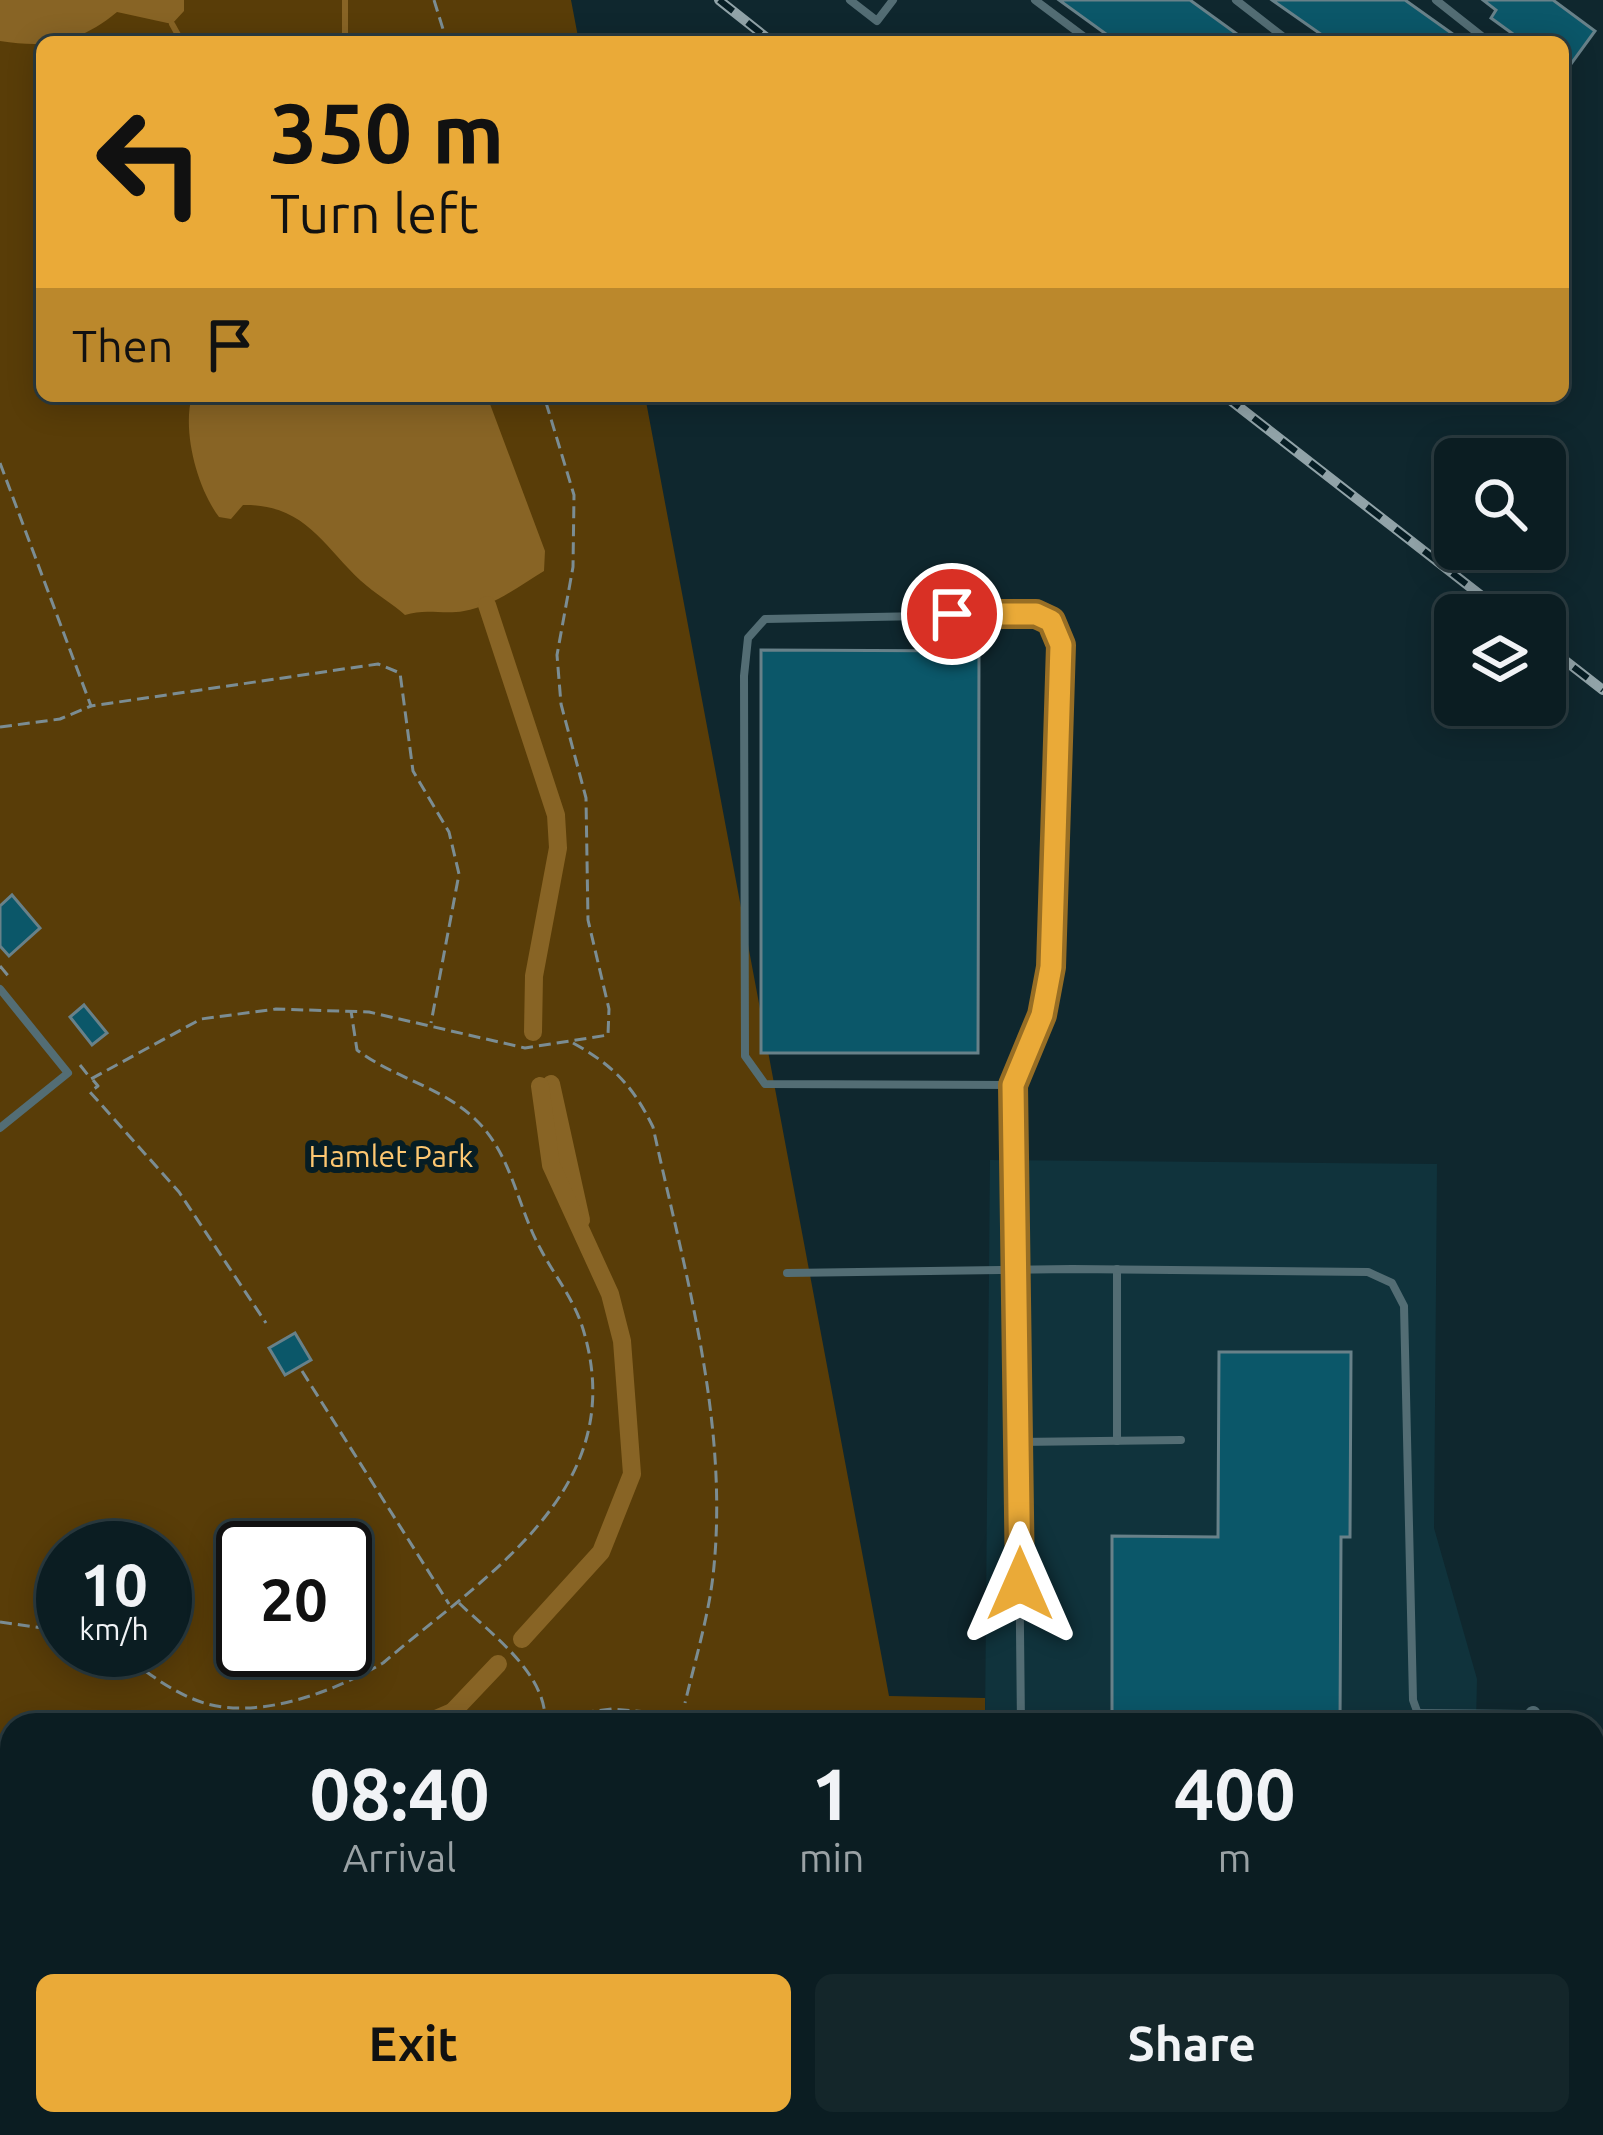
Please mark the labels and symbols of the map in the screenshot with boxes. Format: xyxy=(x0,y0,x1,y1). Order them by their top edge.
pin xyxy=(901,563,1003,665)
park label: Hamlet Park xyxy=(309,1139,473,1173)
speed limit sign: 20 xyxy=(216,1521,372,1677)
position arrow xyxy=(957,1521,1083,1647)

